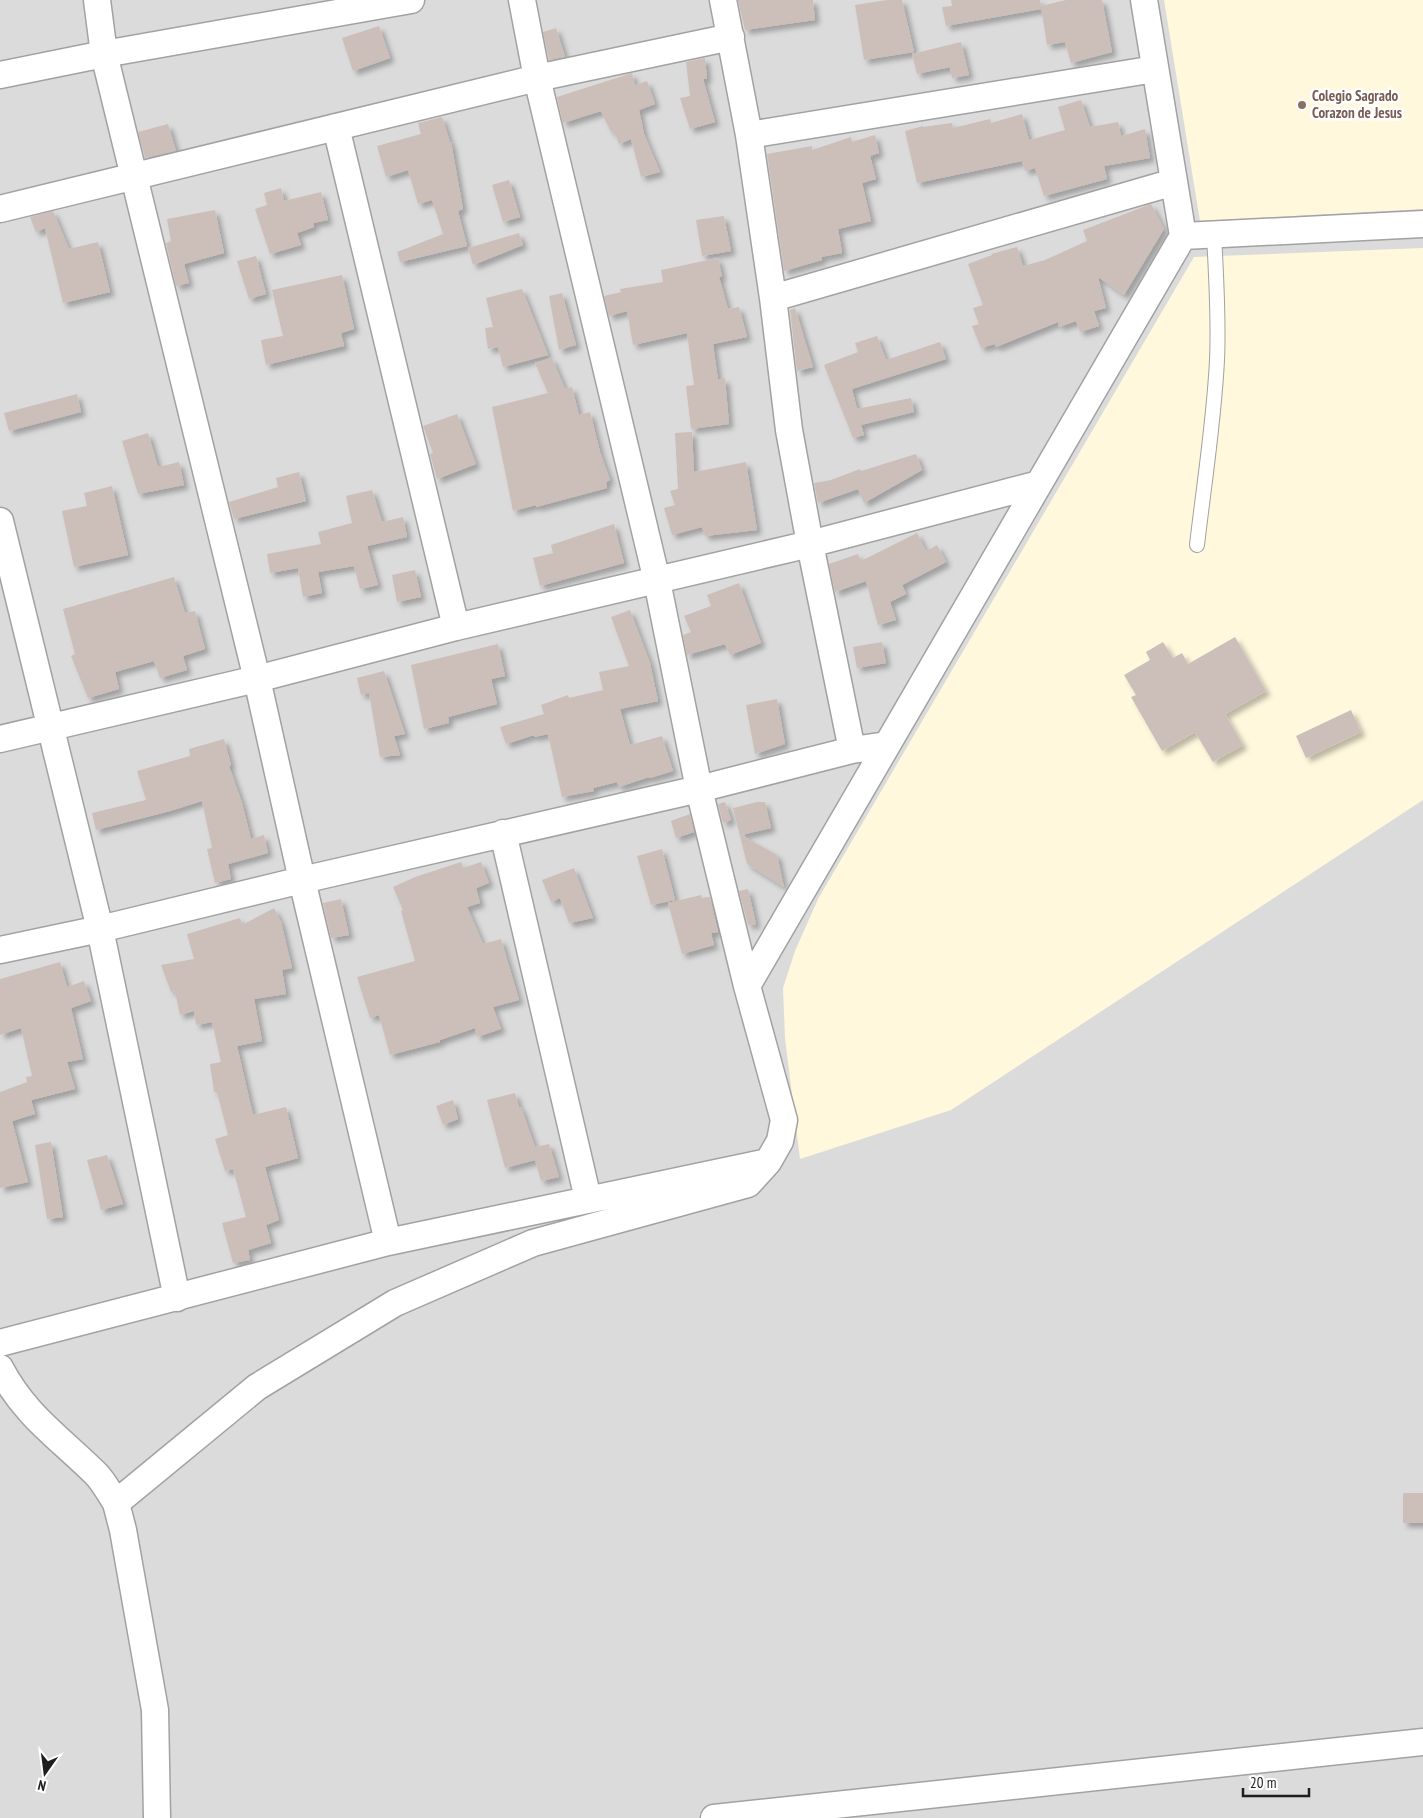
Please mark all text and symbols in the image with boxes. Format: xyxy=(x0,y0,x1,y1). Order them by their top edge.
place label: Colegio Sagrado Corazon de Jesus xyxy=(1312,86,1402,122)
marker: Colegio Sagrado Corazon de Jesus xyxy=(1296,99,1308,111)
north arrow xyxy=(20,1748,70,1798)
scale bar xyxy=(1243,1766,1309,1798)
text: 20 m xyxy=(1250,1773,1276,1792)
text: N xyxy=(36,1776,48,1795)

